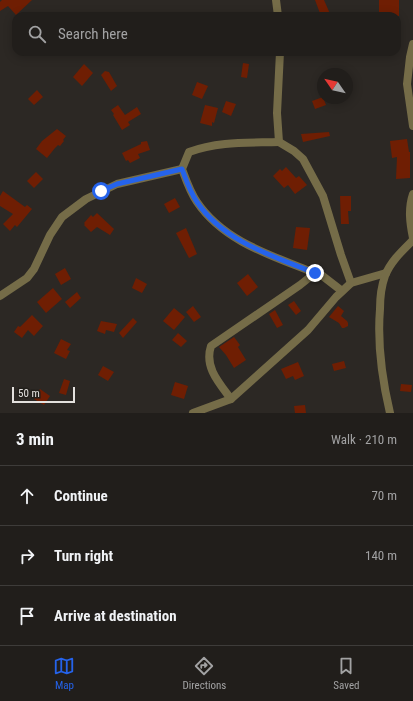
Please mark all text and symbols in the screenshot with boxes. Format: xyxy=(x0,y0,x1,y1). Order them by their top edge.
search box xyxy=(12,12,401,56)
icon: search xyxy=(26,23,48,45)
text: Search here xyxy=(58,25,128,43)
north arrow xyxy=(317,68,353,104)
route start xyxy=(92,182,110,200)
route end xyxy=(306,264,324,282)
scale bar xyxy=(12,385,75,404)
text: 50 m xyxy=(18,387,40,400)
text: 3 min xyxy=(16,429,54,449)
text: Walk · 210 m xyxy=(331,432,397,447)
icon: ahead xyxy=(16,485,38,507)
text: Continue xyxy=(54,487,108,505)
text: 70 m xyxy=(371,488,397,503)
icon: right xyxy=(16,545,38,567)
text: Turn right xyxy=(54,547,113,565)
text: 140 m xyxy=(365,548,397,563)
icon: arrive xyxy=(16,605,38,627)
text: Arrive at destination xyxy=(54,607,177,625)
tab: Map xyxy=(53,655,75,692)
tab: Directions xyxy=(182,655,226,692)
tab: Saved xyxy=(333,655,360,692)

